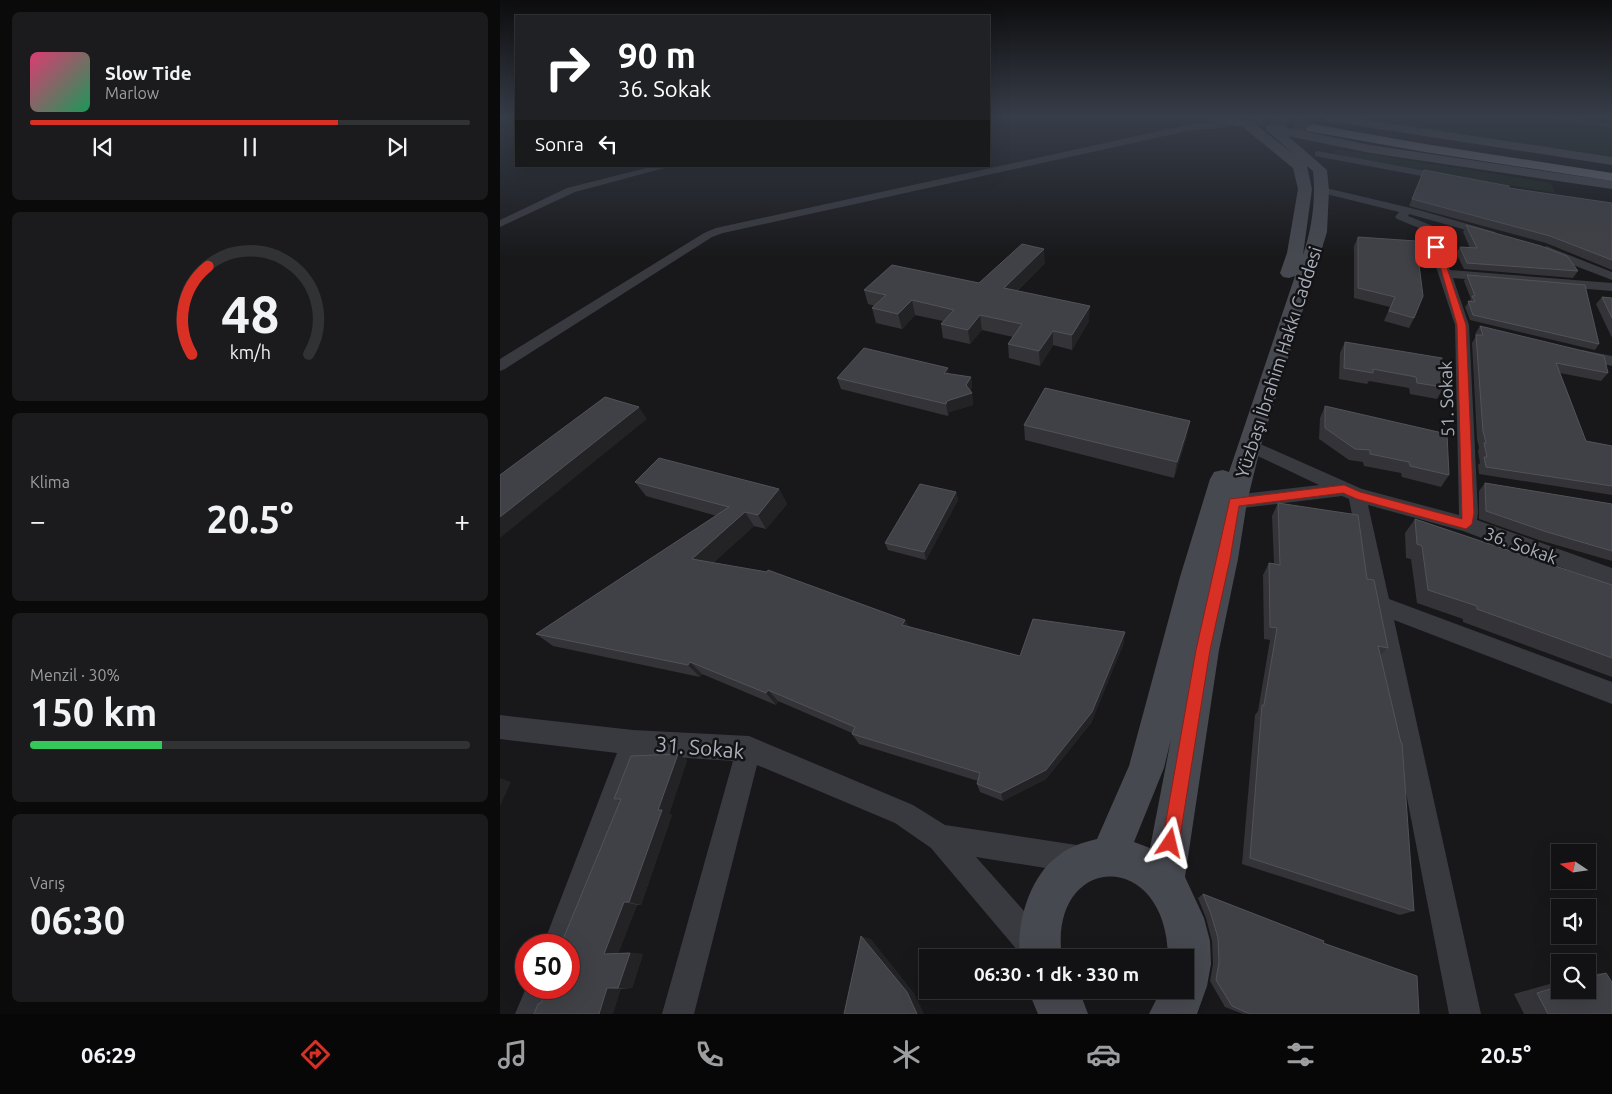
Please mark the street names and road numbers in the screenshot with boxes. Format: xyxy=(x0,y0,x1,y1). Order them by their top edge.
street label: Yüzbaşı İbrahim Hakkı Caddesi xyxy=(1231,244,1325,480)
street label: 51. Sokak xyxy=(1435,361,1457,437)
street label: 36. Sokak xyxy=(1482,523,1560,567)
street label: 31. Sokak xyxy=(655,731,746,763)

